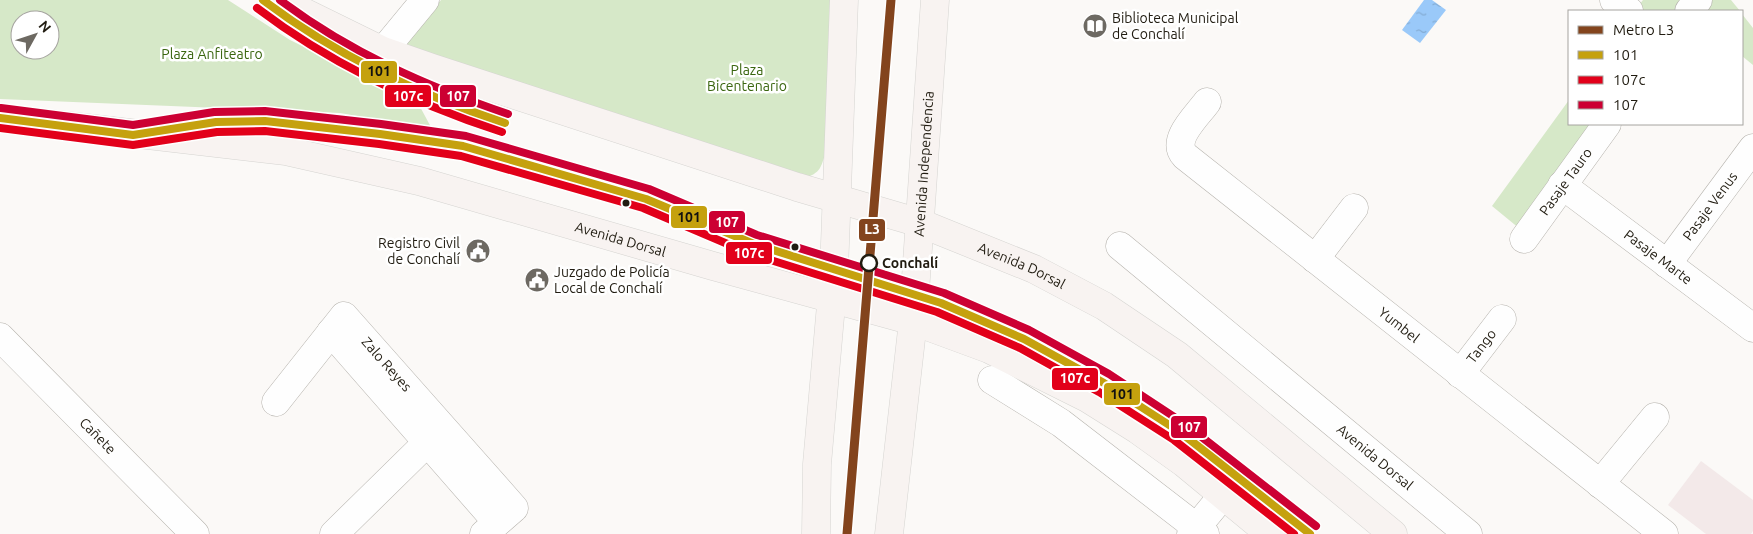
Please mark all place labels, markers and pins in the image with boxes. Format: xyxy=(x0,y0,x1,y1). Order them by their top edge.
place label: Biblioteca Municipal de Conchalí xyxy=(1112,10,1239,42)
library icon: Biblioteca Municipal de Conchalí xyxy=(1082,13,1108,39)
unlabelled marker xyxy=(621,198,631,208)
place label: Registro Civil de Conchalí xyxy=(378,235,461,267)
public building icon: Registro Civil de Conchalí xyxy=(465,238,491,264)
unlabelled marker xyxy=(790,242,800,252)
marker: Conchalí xyxy=(860,254,878,272)
place label: Conchalí xyxy=(882,255,938,271)
place label: Juzgado de Policía Local de Conchalí xyxy=(554,264,670,296)
public building icon: Juzgado de Policía Local de Conchalí xyxy=(524,267,550,293)

